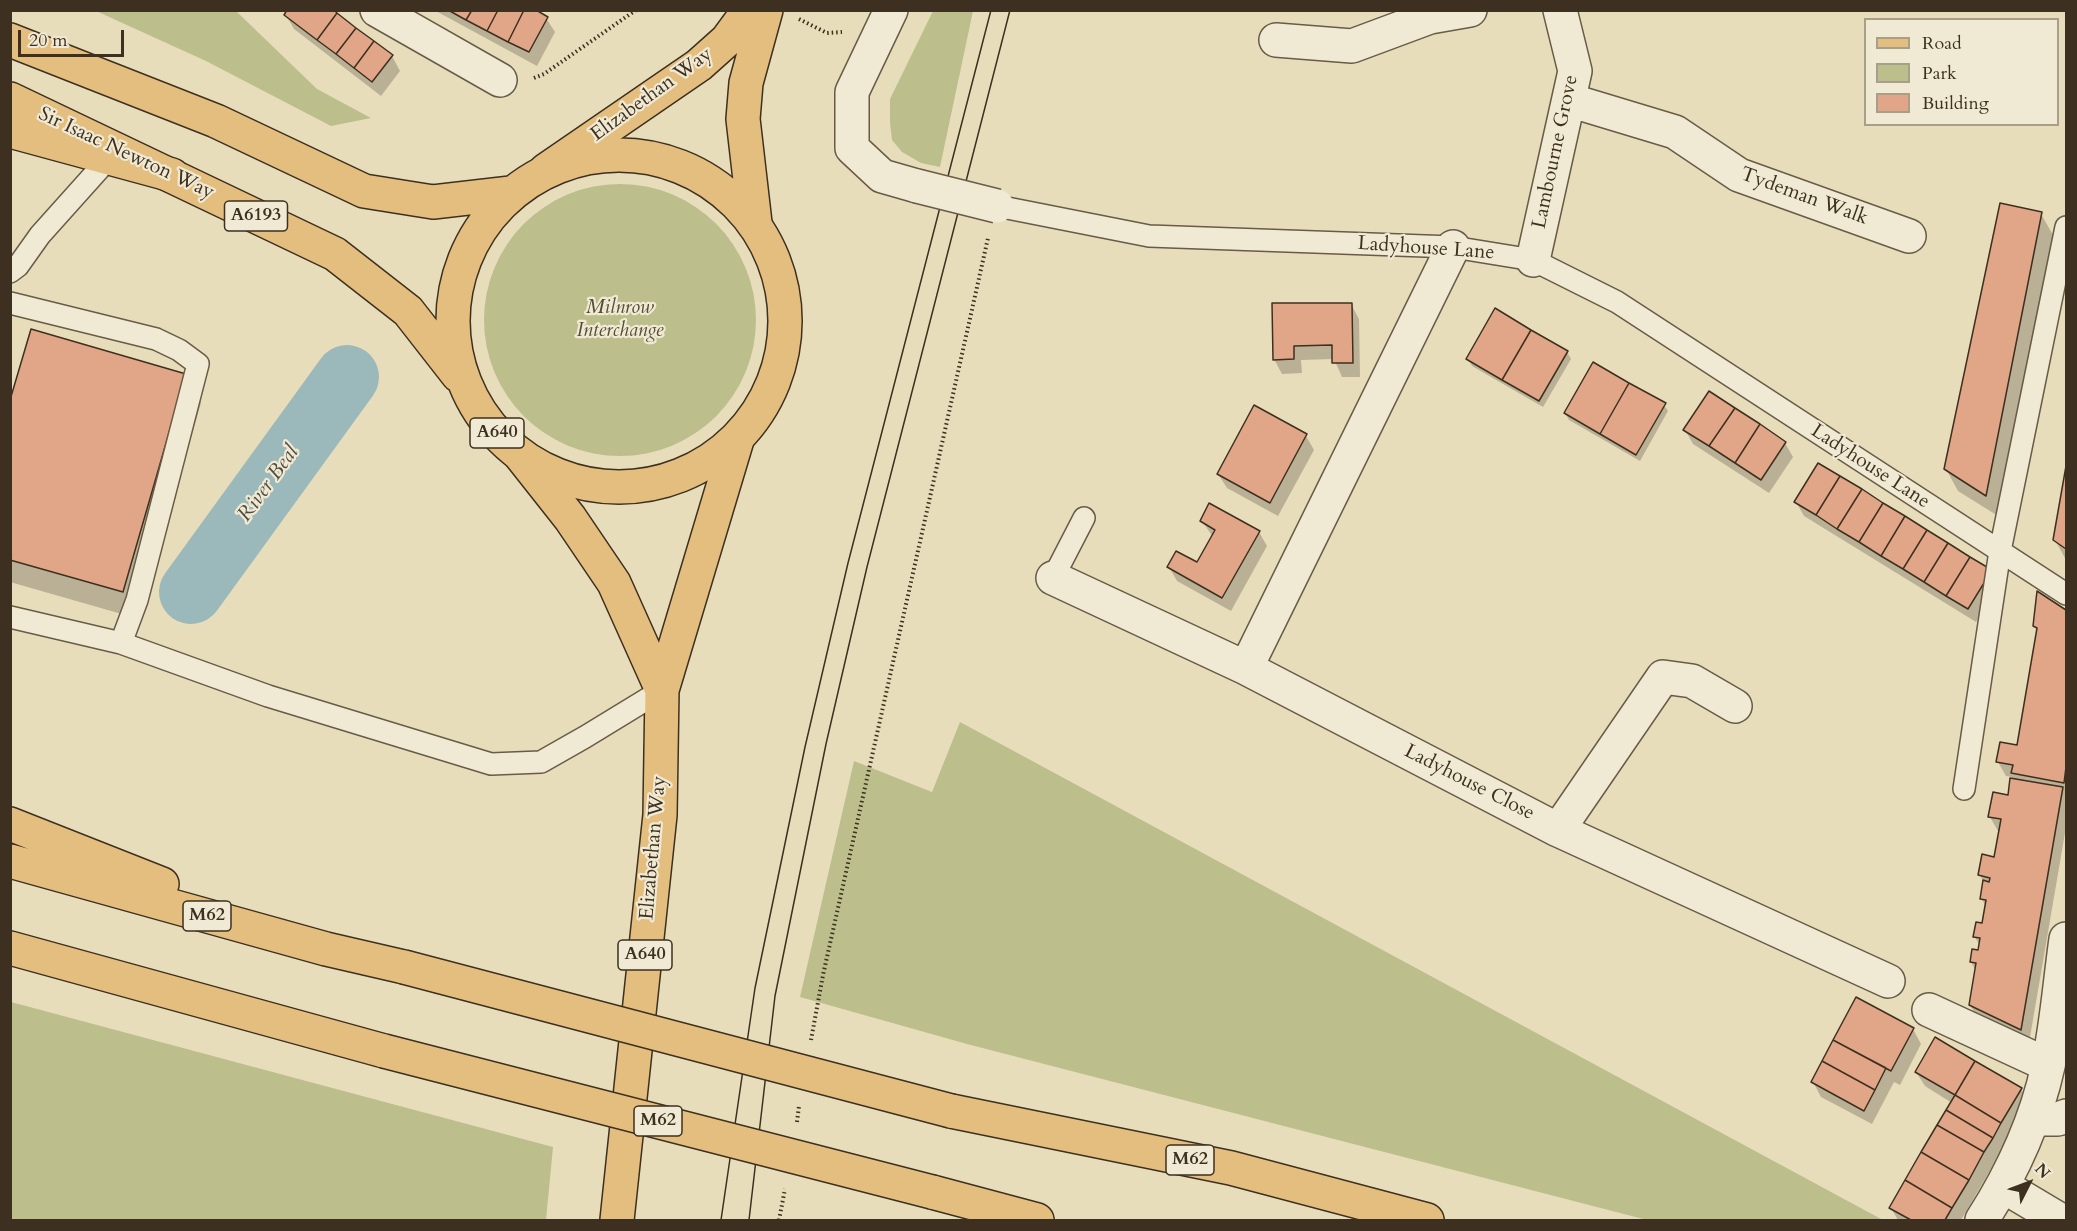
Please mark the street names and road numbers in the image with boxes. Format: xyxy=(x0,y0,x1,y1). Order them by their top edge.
street label: Elizabethan Way xyxy=(587,43,717,147)
street label: Lambourne Grove xyxy=(1528,73,1584,231)
street label: Sir Isaac Newton Way xyxy=(34,103,218,205)
street label: Tydeman Walk xyxy=(1737,163,1871,231)
road number: A6193 xyxy=(224,201,288,231)
street label: Ladyhouse Lane xyxy=(1357,232,1495,266)
road number: A640 xyxy=(470,418,524,448)
street label: Ladyhouse Lane xyxy=(1806,420,1934,514)
street label: Ladyhouse Close xyxy=(1400,740,1538,826)
street label: Elizabethan Way xyxy=(636,775,672,921)
road number: M62 xyxy=(183,901,231,931)
road number: A640 xyxy=(618,940,672,970)
road number: M62 xyxy=(634,1106,682,1136)
road number: M62 xyxy=(1166,1145,1214,1175)

